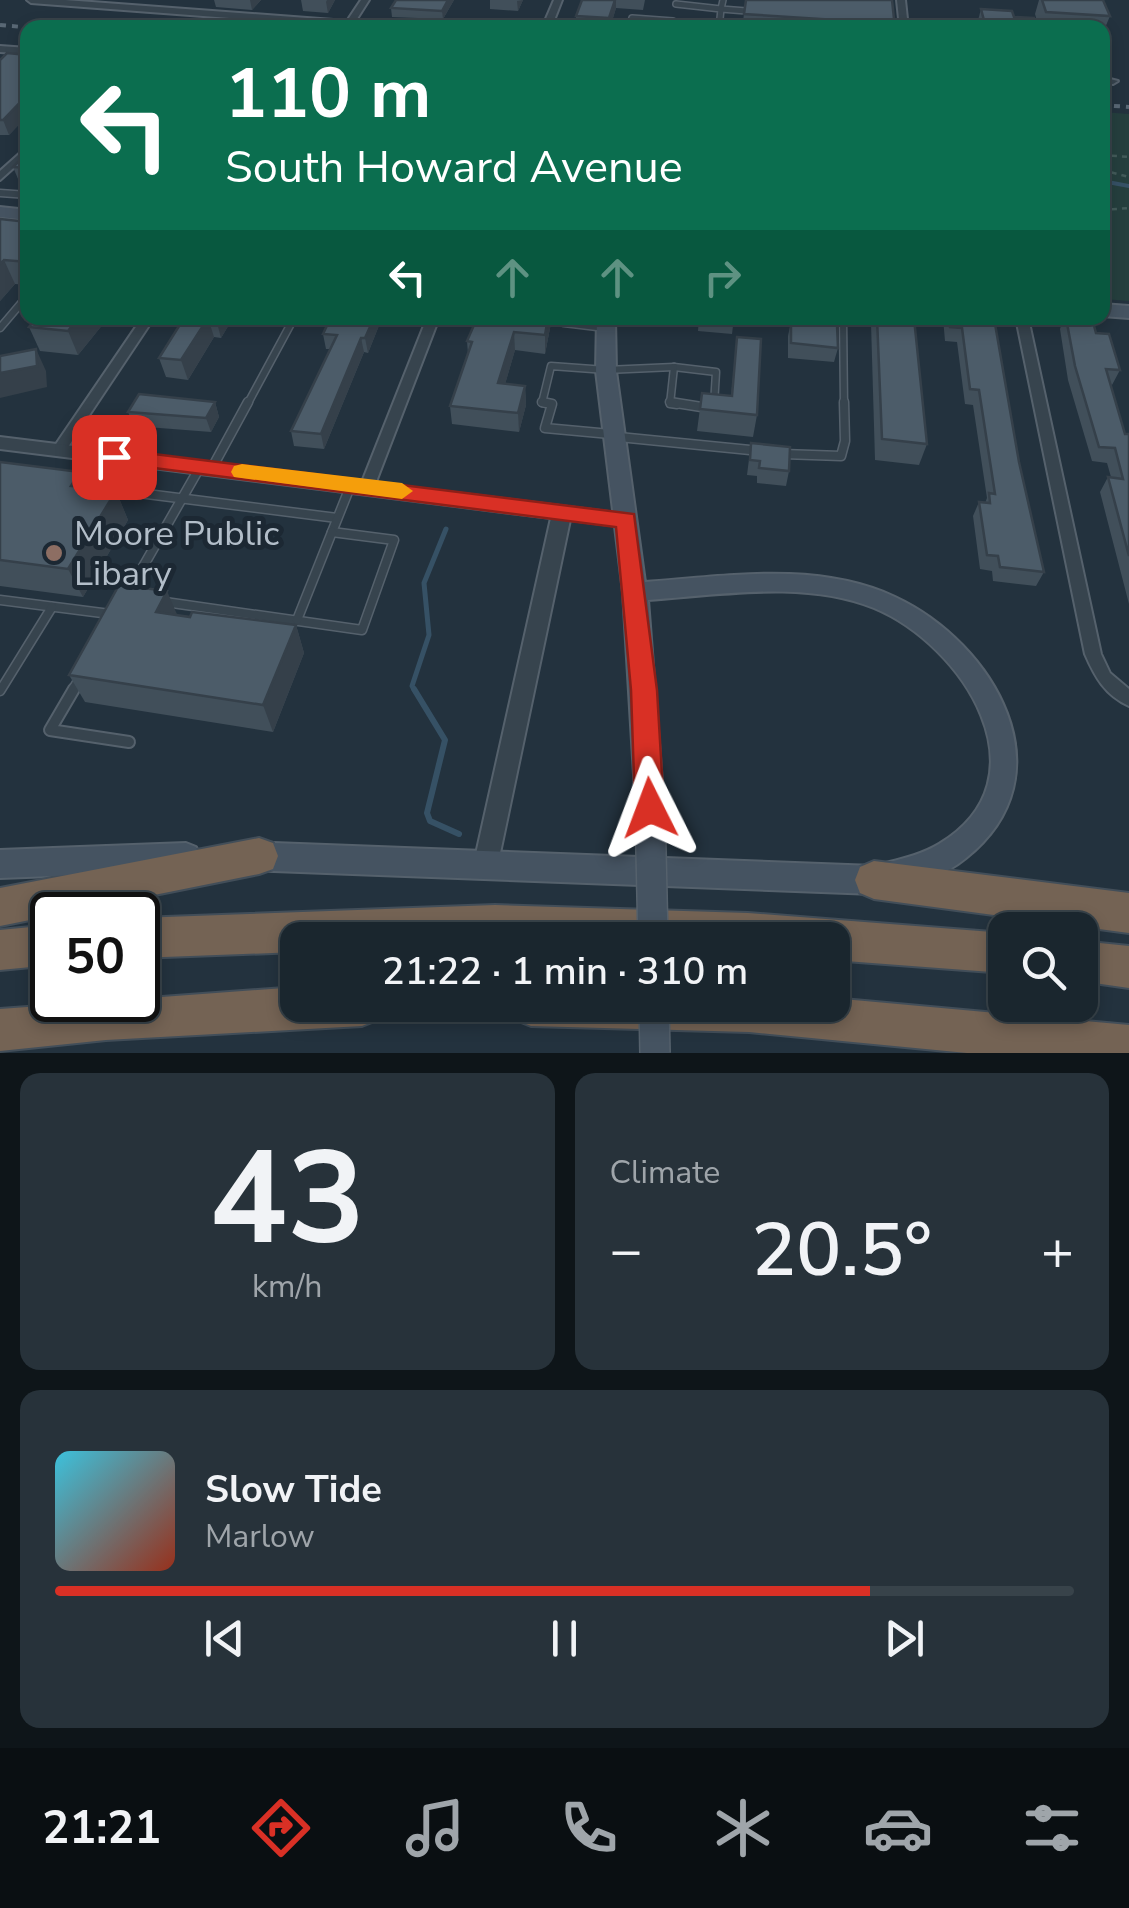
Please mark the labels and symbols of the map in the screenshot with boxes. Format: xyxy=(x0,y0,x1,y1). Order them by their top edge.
pin xyxy=(72,415,157,500)
place label: Moore Public Libary xyxy=(74,510,279,597)
marker: Moore Public Libary xyxy=(43,542,65,564)
position arrow xyxy=(598,756,702,860)
speed limit sign: 50 xyxy=(30,892,160,1022)

